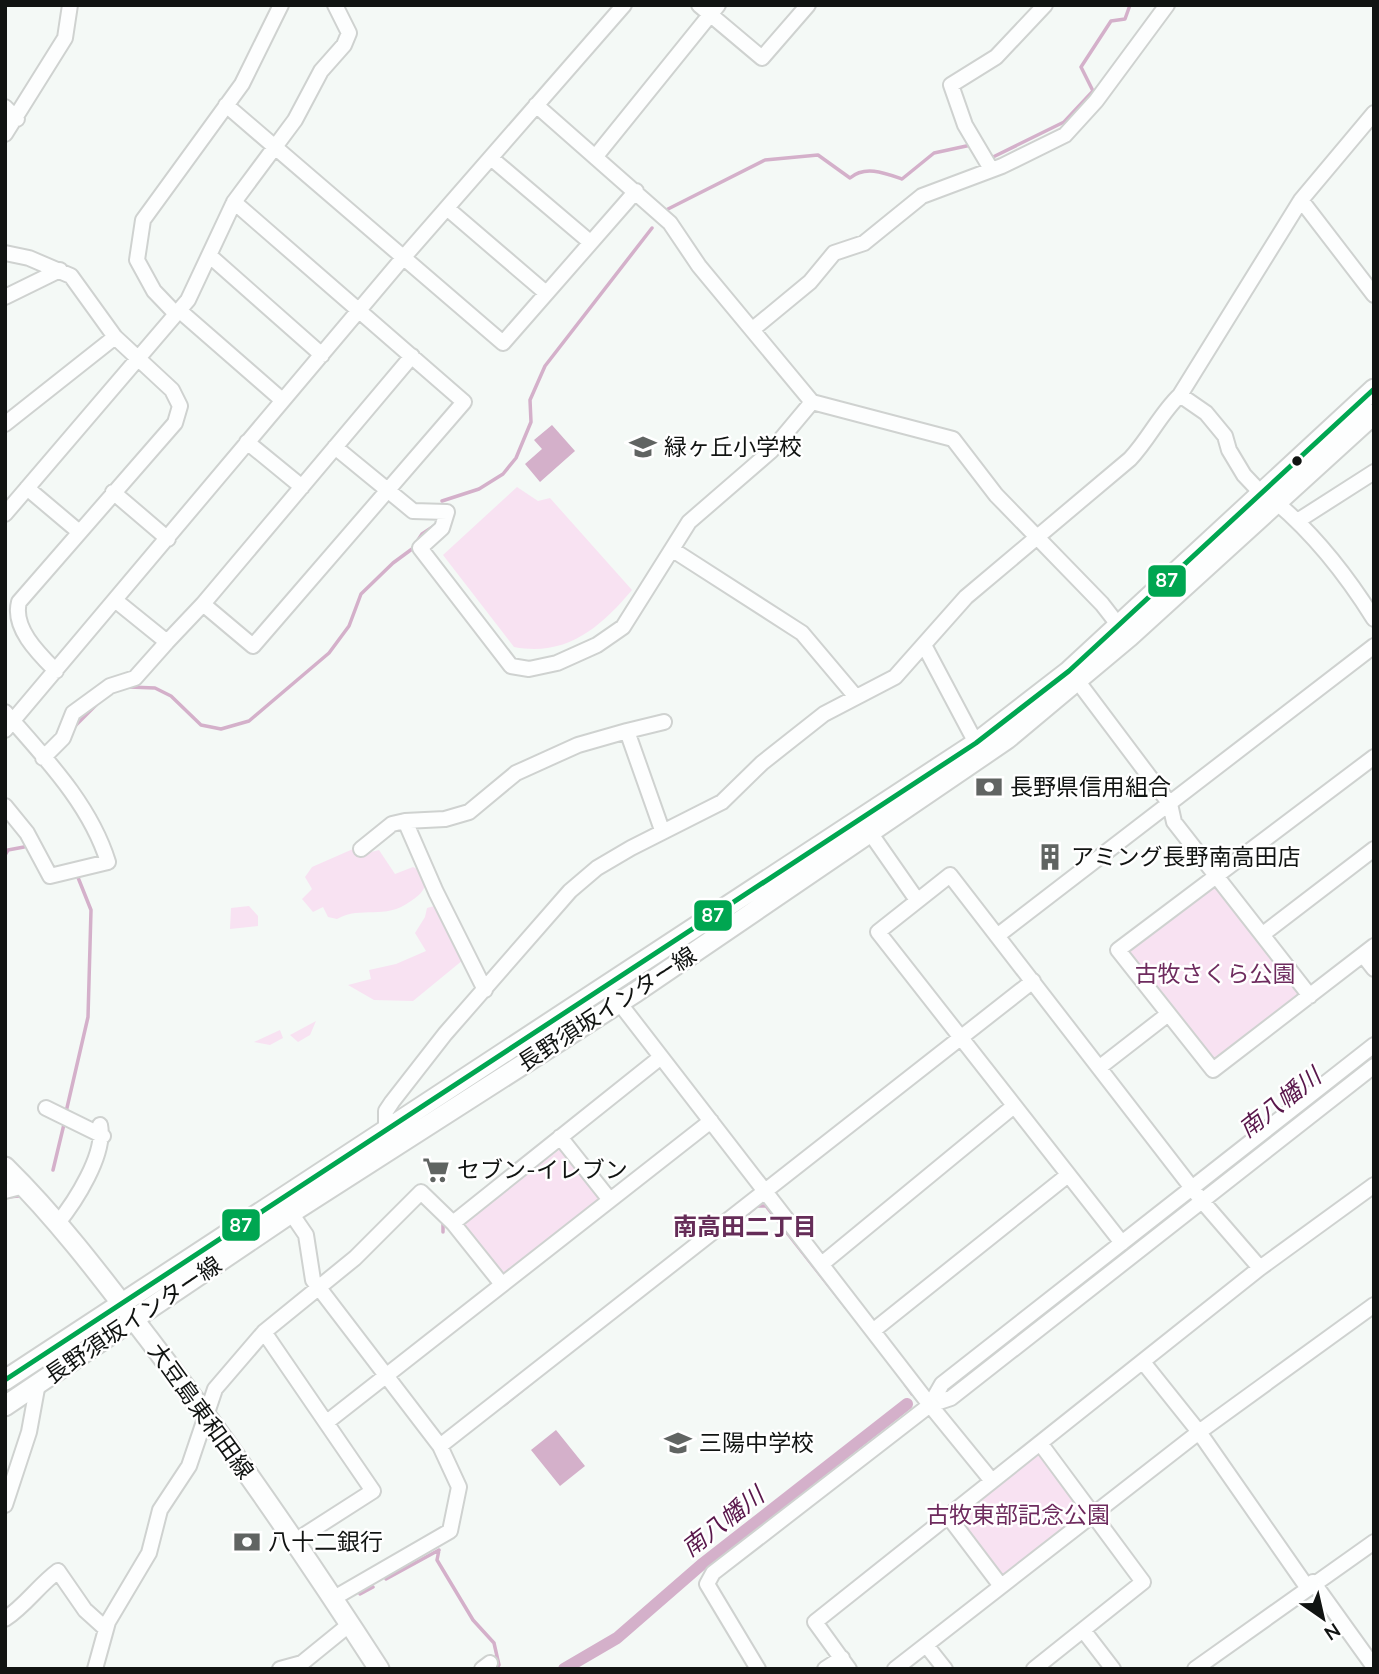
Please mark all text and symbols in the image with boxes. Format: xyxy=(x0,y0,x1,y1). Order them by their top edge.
school or university icon: 緑ヶ丘小学校 xyxy=(628,432,658,462)
place label: 緑ヶ丘小学校 xyxy=(664,432,802,463)
unlabelled marker xyxy=(1290,454,1304,468)
line badge: 87 xyxy=(1147,564,1187,598)
text: 87 xyxy=(1156,568,1178,594)
bank icon: 長野県信用組合 xyxy=(974,772,1004,802)
place label: 長野県信用組合 xyxy=(1010,772,1171,803)
building icon: アミング長野南高田店 xyxy=(1035,842,1065,872)
place label: アミング長野南高田店 xyxy=(1071,842,1301,873)
line badge: 87 xyxy=(693,899,733,932)
text: 87 xyxy=(702,903,724,929)
street label: 長野須坂インター線 xyxy=(512,940,703,1079)
park label: 古牧さくら公園 xyxy=(1135,959,1296,990)
water label: 南八幡川 xyxy=(1232,1059,1330,1145)
supermarket icon: セブン-イレブン xyxy=(421,1155,451,1185)
place label: セブン-イレブン xyxy=(457,1155,628,1186)
line badge: 87 xyxy=(221,1208,261,1242)
district label: 南高田二丁目 xyxy=(673,1211,817,1243)
text: 87 xyxy=(230,1213,252,1239)
street label: 長野須坂インター線 xyxy=(39,1250,228,1391)
street label: 大豆島東和田線 xyxy=(141,1337,260,1486)
school or university icon: 三陽中学校 xyxy=(663,1428,693,1458)
place label: 三陽中学校 xyxy=(699,1428,814,1459)
water label: 南八幡川 xyxy=(675,1478,773,1564)
park label: 古牧東部記念公園 xyxy=(926,1500,1110,1531)
bank icon: 八十二銀行 xyxy=(232,1527,262,1557)
place label: 八十二銀行 xyxy=(268,1527,383,1558)
north arrow xyxy=(1288,1583,1358,1653)
text: N xyxy=(1319,1617,1345,1646)

